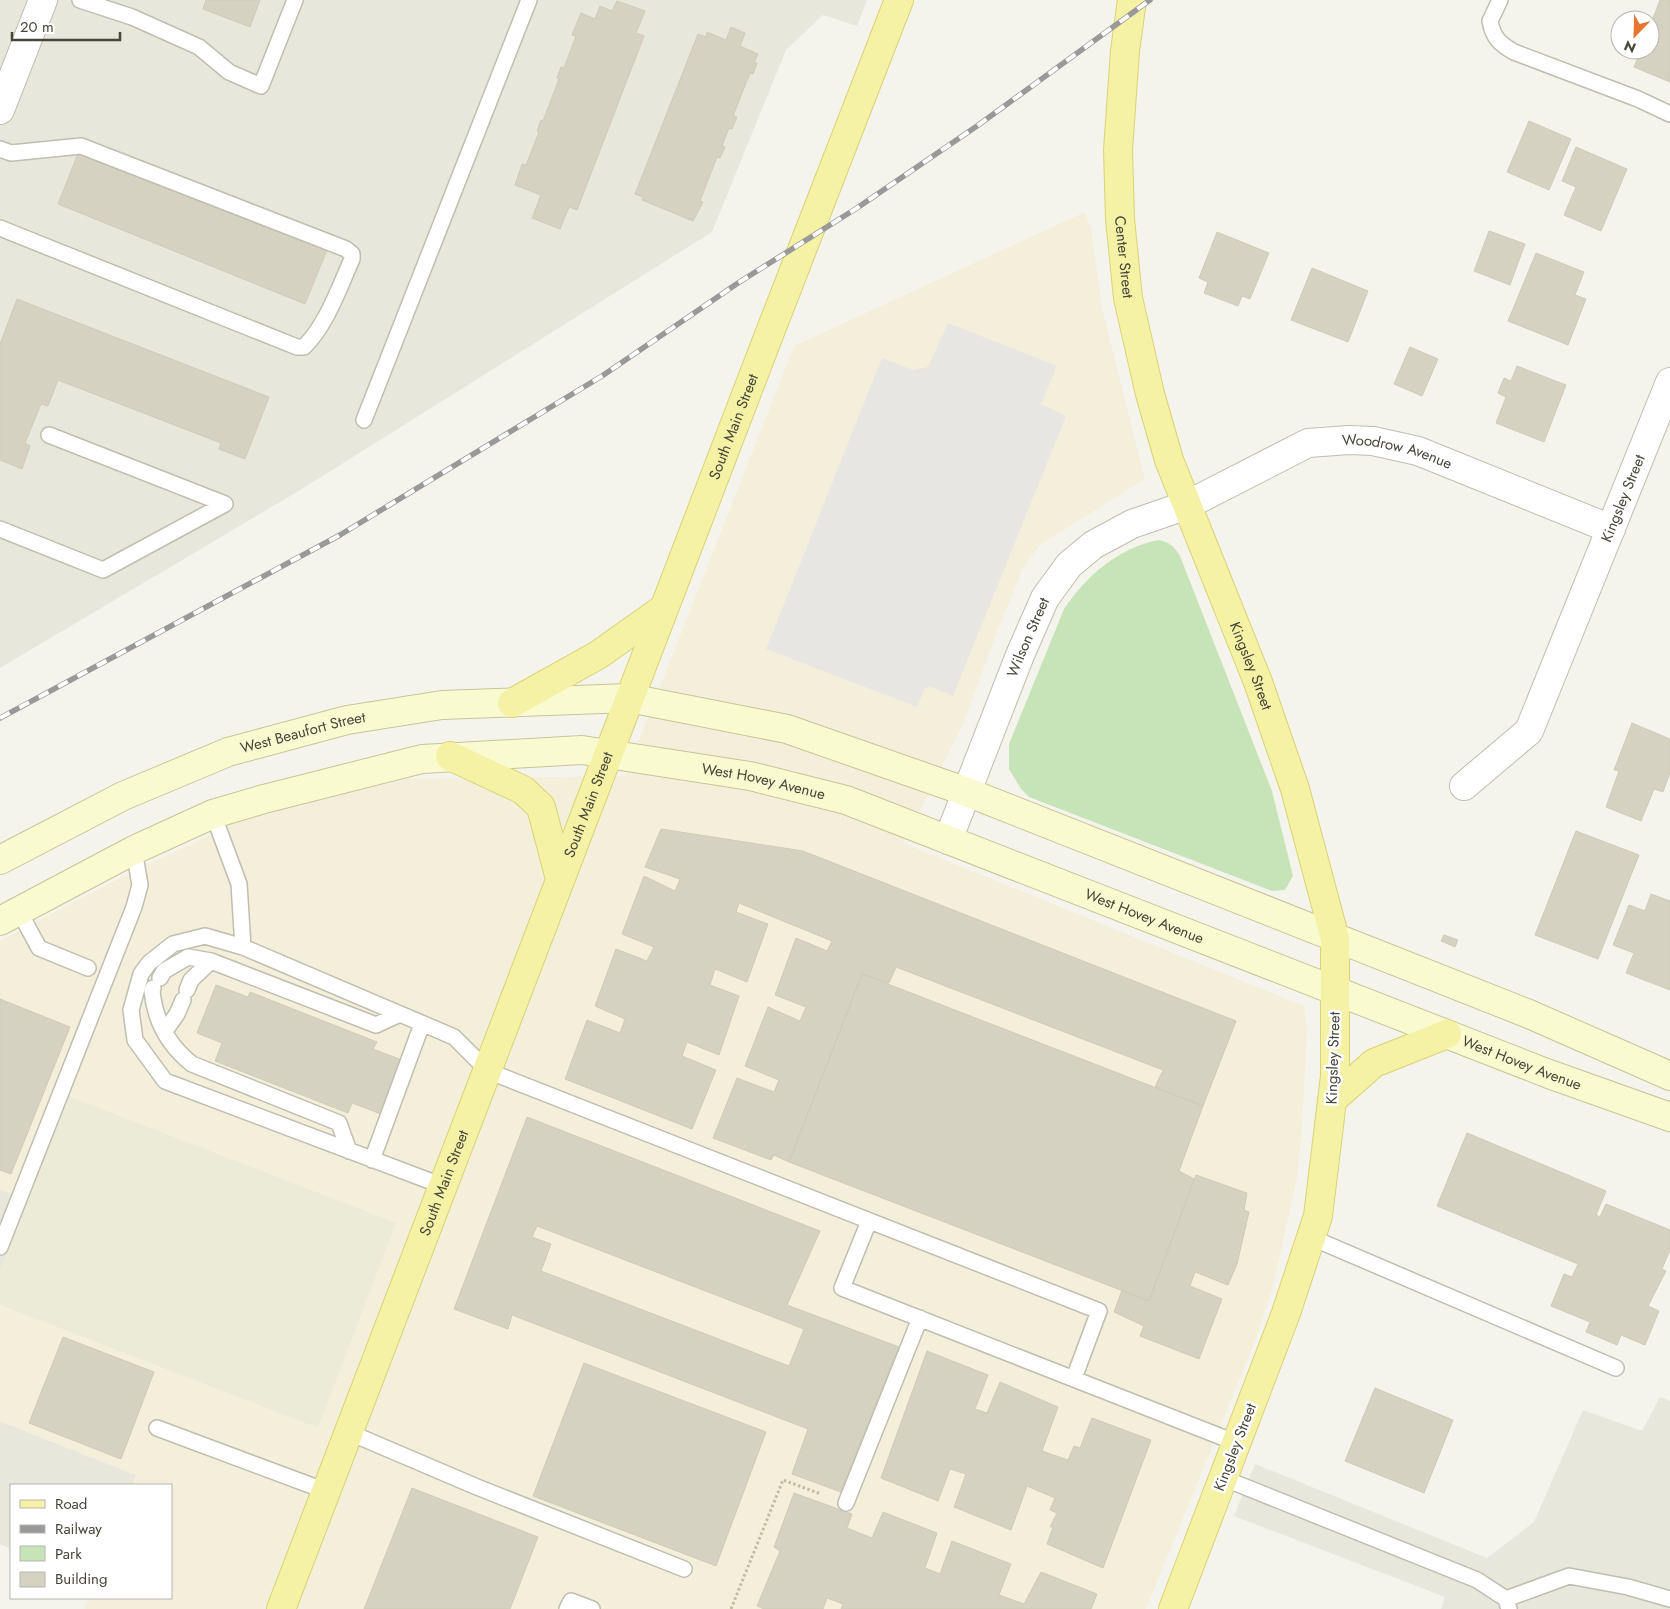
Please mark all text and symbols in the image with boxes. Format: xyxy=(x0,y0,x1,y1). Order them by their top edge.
scale bar xyxy=(12,10,120,42)
north arrow xyxy=(1610,10,1660,60)
text: 20 m xyxy=(20,16,54,38)
text: N xyxy=(1621,36,1639,58)
street label: Center Street xyxy=(1109,215,1139,300)
street label: South Main Street xyxy=(703,370,764,483)
street label: Woodrow Avenue xyxy=(1341,428,1456,475)
street label: Kingsley Street xyxy=(1595,451,1651,546)
street label: Wilson Street xyxy=(1001,594,1055,680)
street label: Kingsley Street xyxy=(1224,619,1278,713)
street label: West Beaufort Street xyxy=(238,706,367,759)
street label: South Main Street xyxy=(558,748,619,861)
street label: West Hovey Avenue xyxy=(700,758,828,805)
street label: West Hovey Avenue xyxy=(1082,883,1207,950)
street label: Kingsley Street xyxy=(1320,1011,1346,1105)
street label: West Hovey Avenue xyxy=(1459,1030,1585,1096)
street label: South Main Street xyxy=(414,1126,474,1239)
street label: Kingsley Street xyxy=(1208,1399,1262,1494)
legend xyxy=(10,1484,172,1599)
text: Road xyxy=(55,1493,87,1515)
text: Railway xyxy=(55,1518,102,1540)
text: Park xyxy=(55,1543,82,1565)
text: Building xyxy=(55,1568,107,1590)

